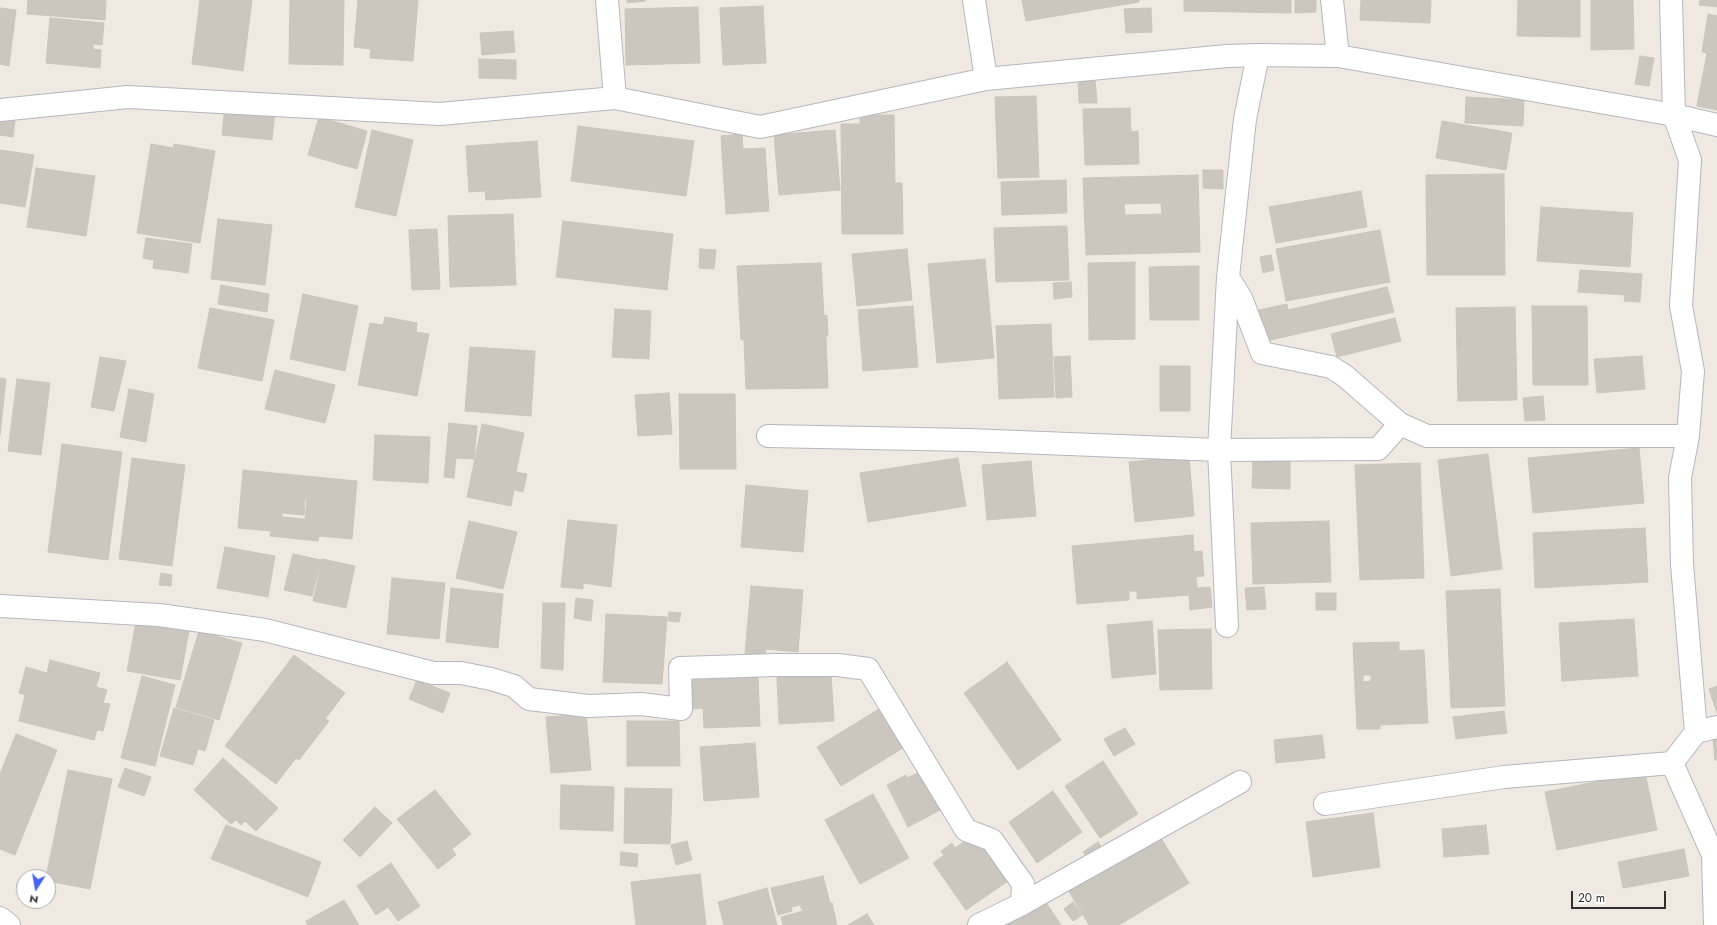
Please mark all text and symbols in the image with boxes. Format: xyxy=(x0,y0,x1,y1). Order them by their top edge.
north arrow xyxy=(16,869,56,909)
scale bar xyxy=(1573,883,1668,909)
text: 20 m xyxy=(1578,889,1605,907)
text: N xyxy=(28,891,40,908)

